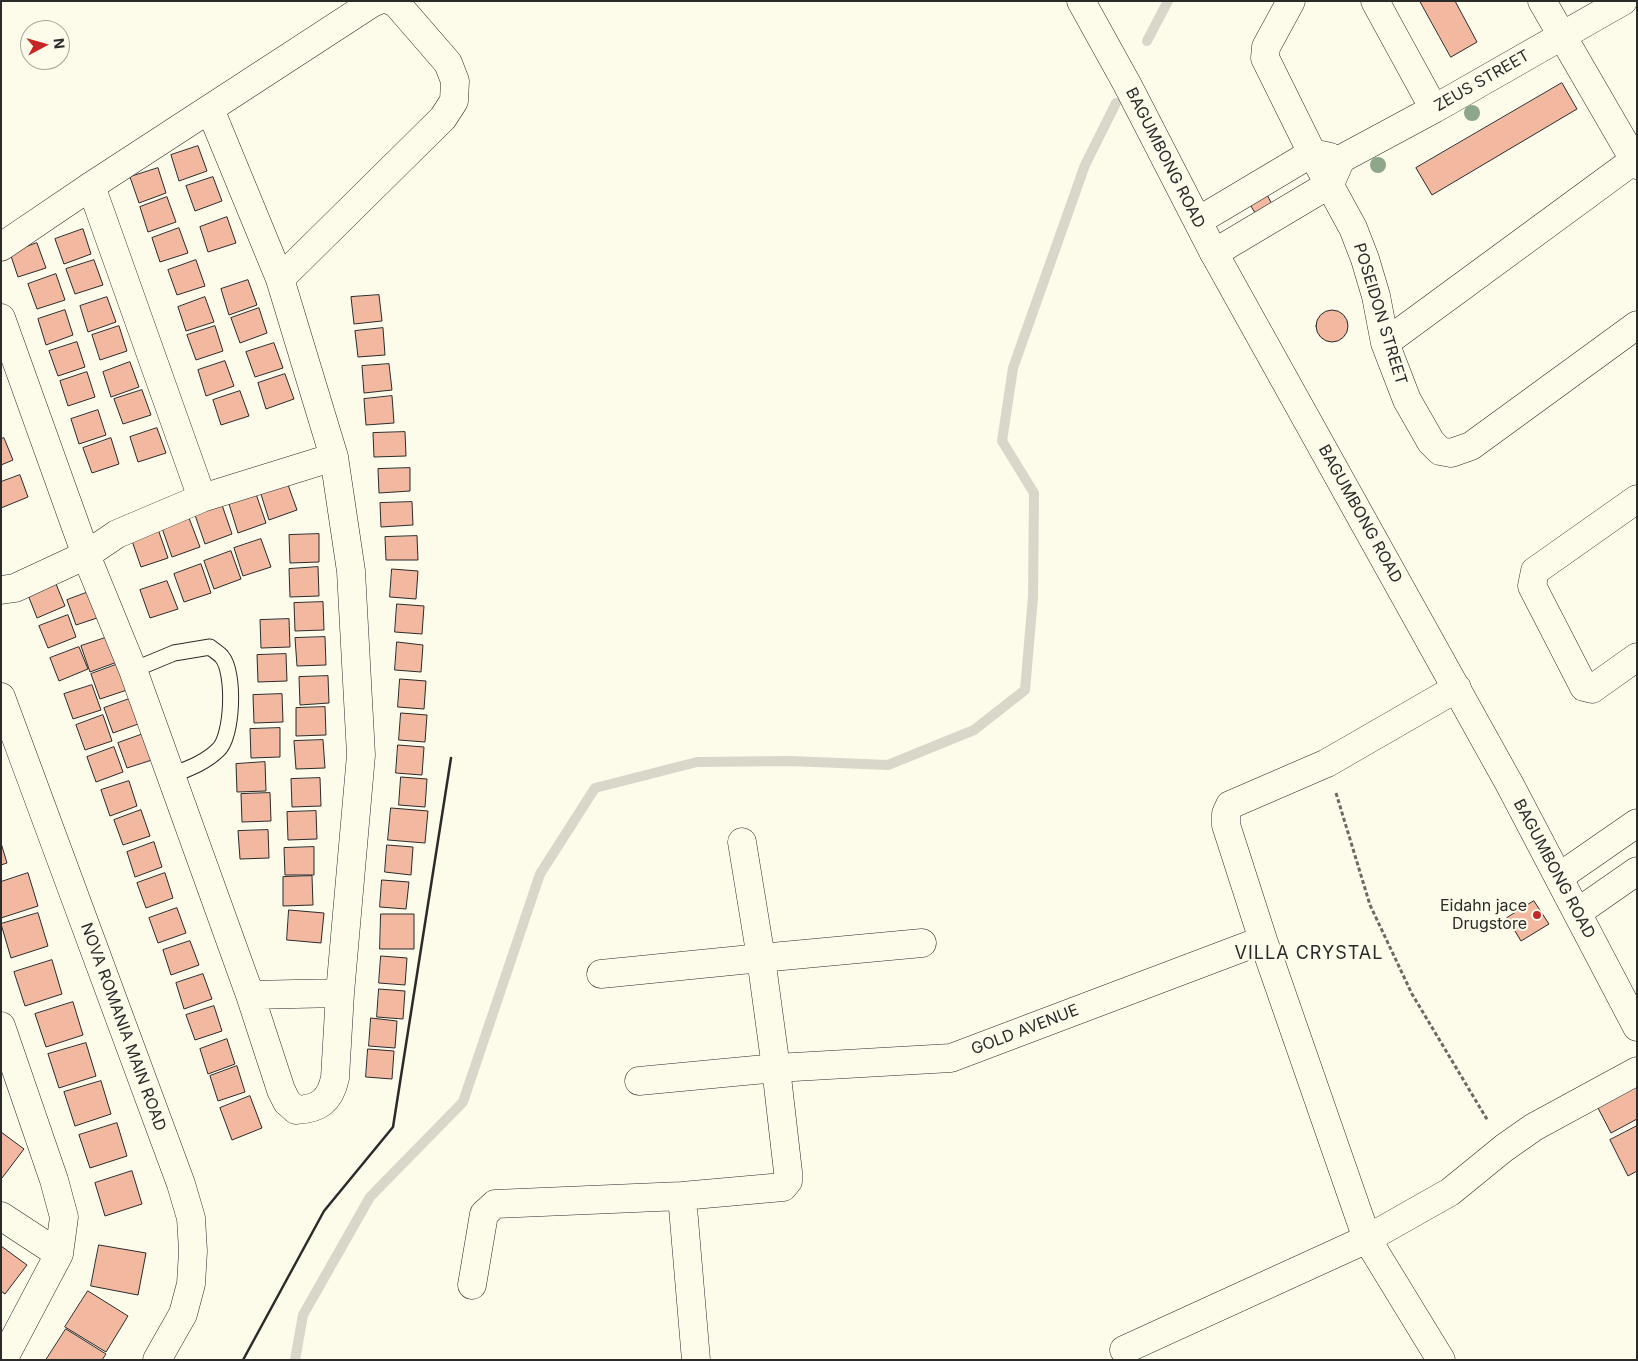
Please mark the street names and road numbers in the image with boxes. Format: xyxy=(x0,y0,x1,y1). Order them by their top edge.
street label: ZEUS STREET xyxy=(1431,46,1533,116)
street label: BAGUMBONG ROAD xyxy=(1121,85,1209,231)
street label: POSEIDON STREET xyxy=(1349,241,1411,387)
street label: BAGUMBONG ROAD xyxy=(1314,442,1406,586)
street label: BAGUMBONG ROAD xyxy=(1509,796,1599,942)
street label: NOVA ROMANIA MAIN ROAD xyxy=(76,920,170,1134)
street label: GOLD AVENUE xyxy=(969,1001,1081,1059)

